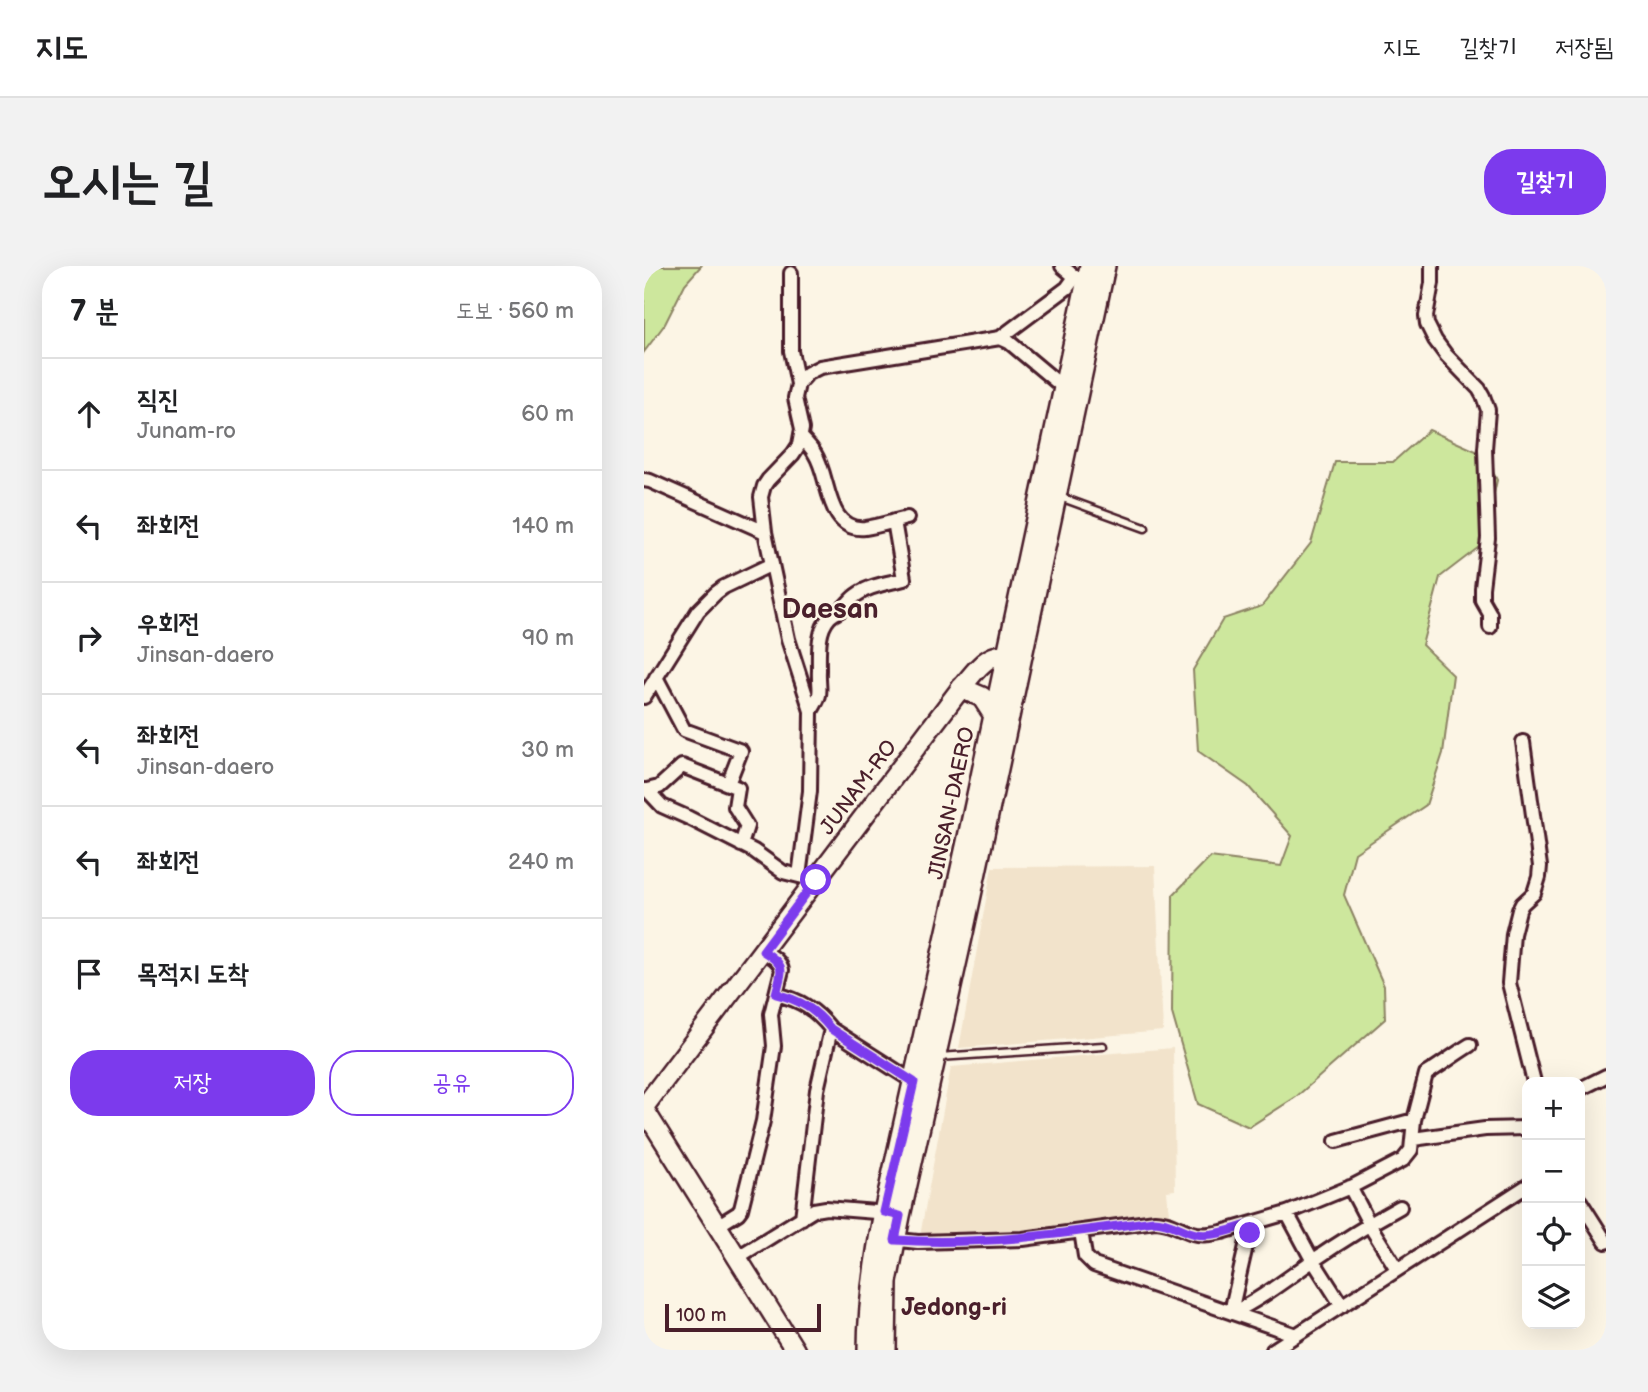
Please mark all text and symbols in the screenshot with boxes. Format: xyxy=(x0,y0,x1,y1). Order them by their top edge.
text: 지도 xyxy=(35,28,88,68)
text: 지도 xyxy=(1383,33,1421,62)
text: 길찾기 xyxy=(1459,33,1517,62)
text: 저장됨 xyxy=(1555,33,1613,62)
button: 길찾기 xyxy=(1484,149,1606,215)
text: 오시는 길 xyxy=(42,153,213,212)
text: 7 분 xyxy=(70,294,119,330)
text: 도보 · 560 m xyxy=(456,297,574,325)
text: 직진 xyxy=(137,385,179,416)
icon: ahead xyxy=(70,395,108,433)
text: 60 m xyxy=(521,400,574,428)
text: Junam-ro xyxy=(137,417,236,445)
icon: left xyxy=(70,507,108,545)
text: 좌회전 xyxy=(137,511,200,542)
text: 140 m xyxy=(512,512,574,540)
district label: Daesan xyxy=(781,593,879,626)
text: 우회전 xyxy=(137,609,200,640)
icon: right xyxy=(70,619,108,657)
text: 90 m xyxy=(522,624,574,652)
text: Jinsan-daero xyxy=(137,641,274,669)
text: 좌회전 xyxy=(137,721,200,752)
street label: JINSAN-DAERO xyxy=(923,725,980,881)
icon: left xyxy=(70,731,108,769)
street label: JUNAM-RO xyxy=(815,735,902,840)
text: 30 m xyxy=(521,736,574,764)
text: Jinsan-daero xyxy=(137,753,274,781)
icon: left xyxy=(70,843,108,881)
text: 좌회전 xyxy=(137,847,200,878)
text: 240 m xyxy=(508,848,574,876)
route start xyxy=(800,864,831,895)
icon: arrive xyxy=(70,955,108,993)
text: 목적지 도착 xyxy=(137,959,249,990)
button: 저장 xyxy=(70,1050,315,1116)
button: 공유 xyxy=(329,1050,574,1116)
map controls xyxy=(1522,1077,1585,1329)
button: + xyxy=(1522,1077,1585,1140)
button: − xyxy=(1522,1140,1585,1203)
button: locate xyxy=(1522,1203,1585,1266)
route end xyxy=(1234,1217,1265,1248)
button: layers xyxy=(1522,1266,1585,1329)
district label: Jedong-ri xyxy=(901,1293,1007,1322)
scale bar xyxy=(665,1301,821,1333)
text: 100 m xyxy=(676,1304,727,1327)

